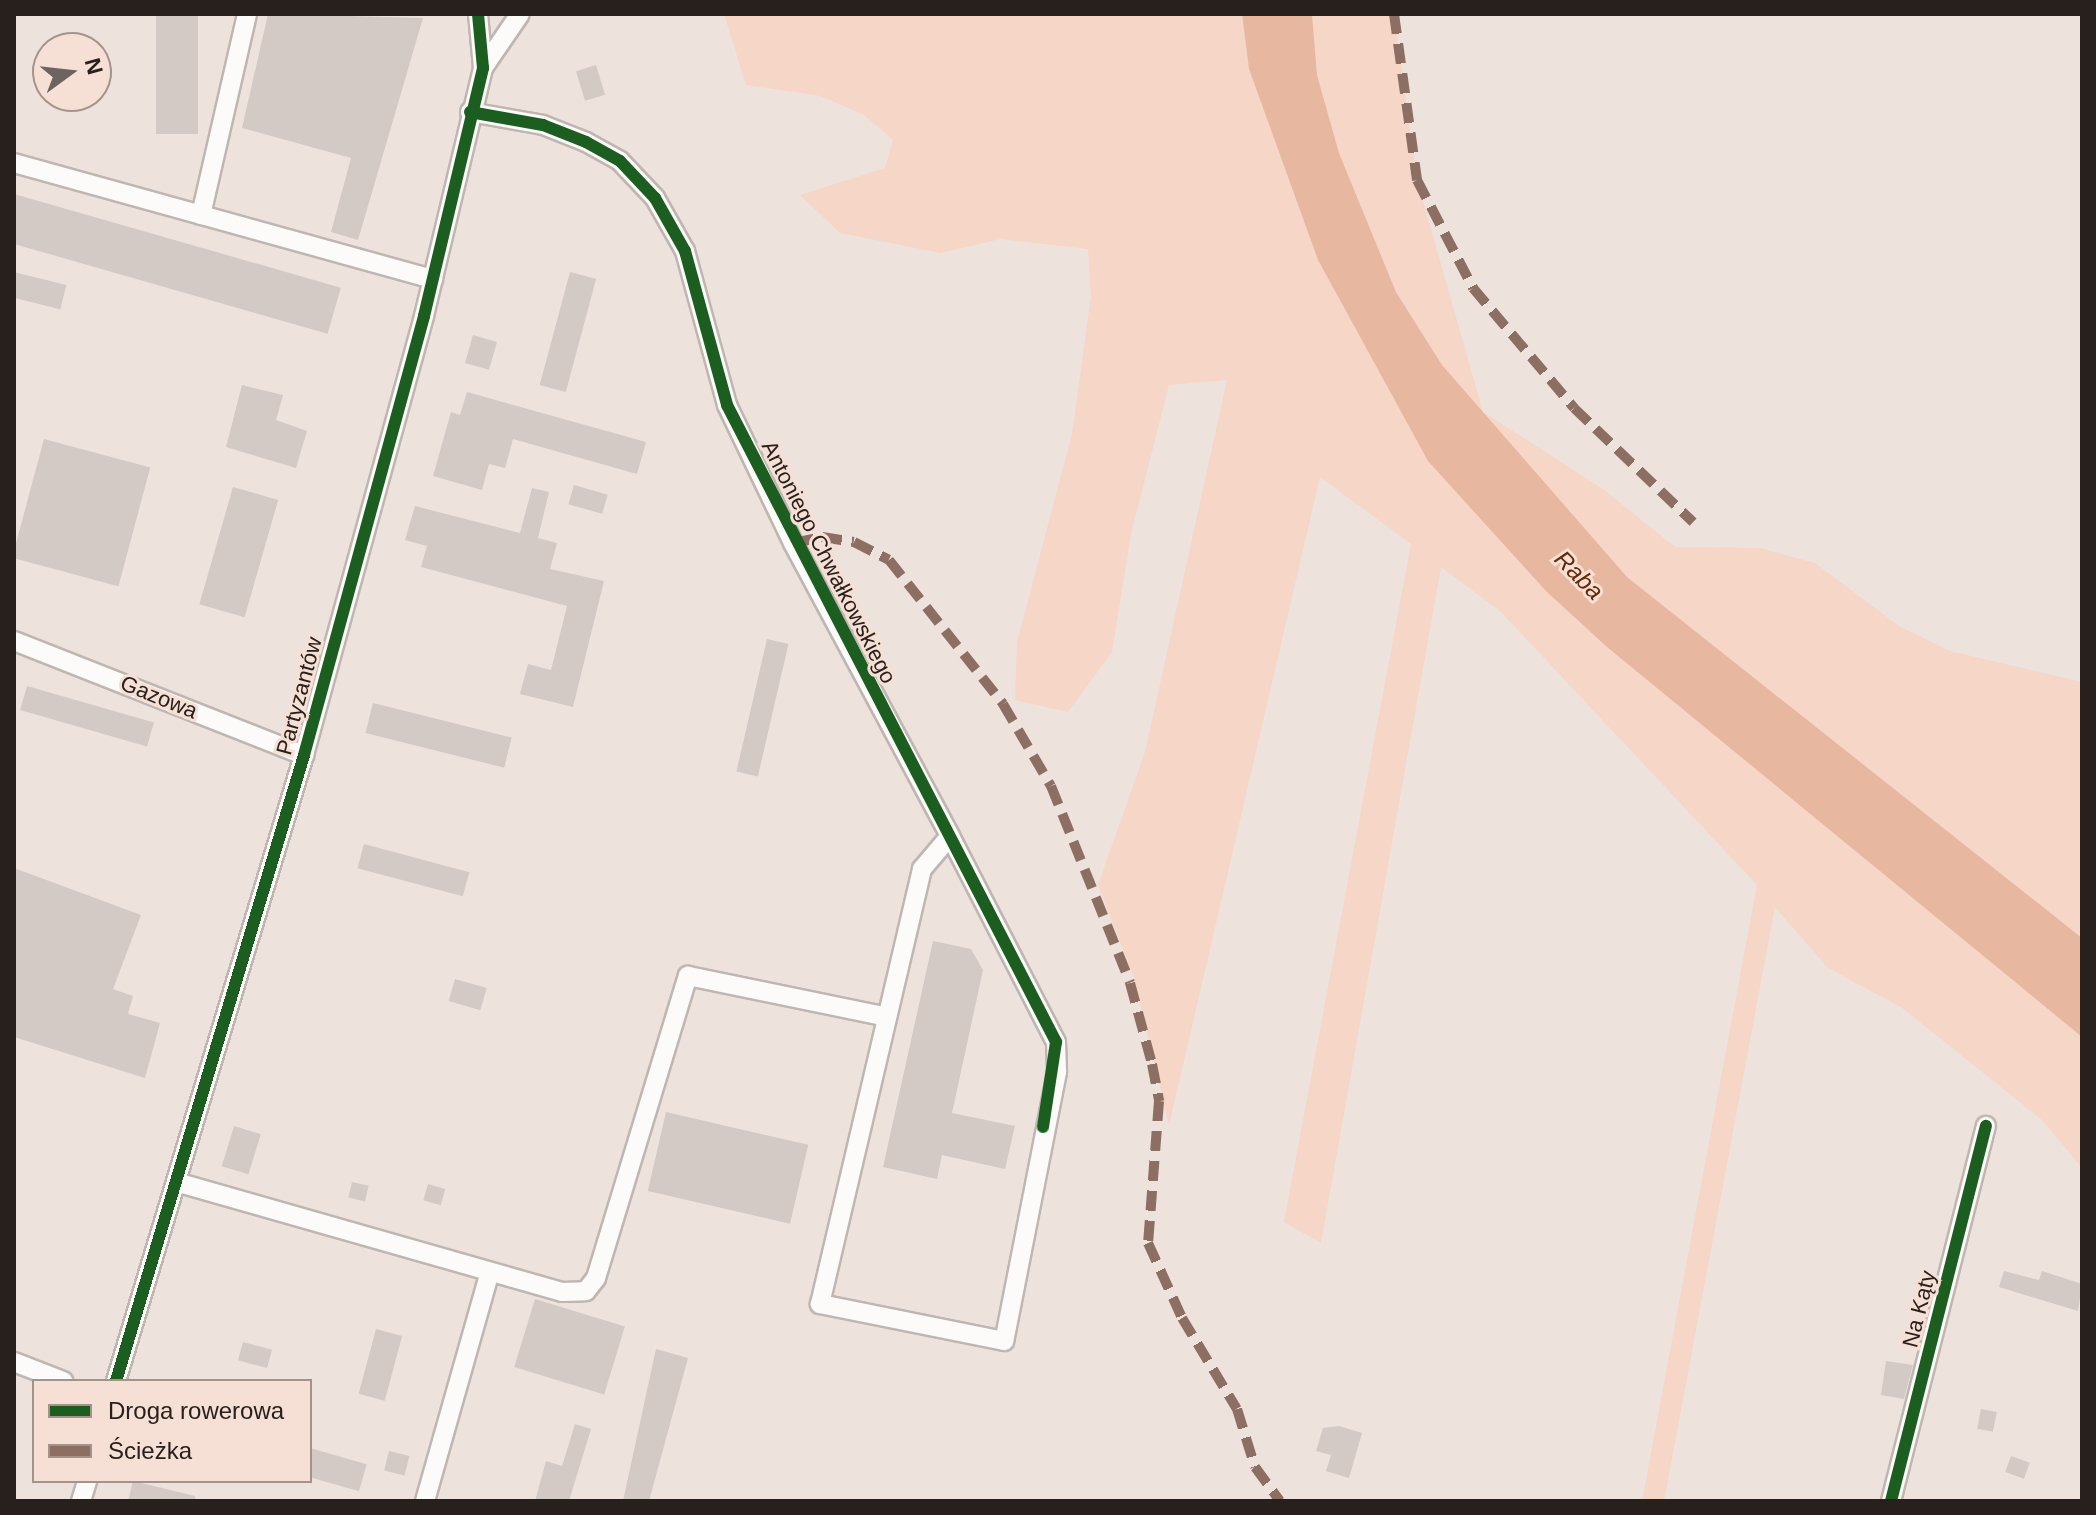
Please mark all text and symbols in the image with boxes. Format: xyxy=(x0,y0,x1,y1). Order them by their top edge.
north arrow xyxy=(32,32,112,112)
text: N xyxy=(80,55,108,77)
street label: Antoniego Chwałkowskiego xyxy=(756,436,902,688)
water label: Raba xyxy=(1549,545,1609,605)
street label: Partyzantów xyxy=(271,634,327,758)
street label: Gazowa xyxy=(117,670,201,724)
street label: Na Kąty xyxy=(1897,1268,1941,1350)
legend xyxy=(32,1379,312,1483)
text: Droga rowerowa xyxy=(108,1397,284,1424)
text: Ścieżka xyxy=(108,1437,192,1464)

